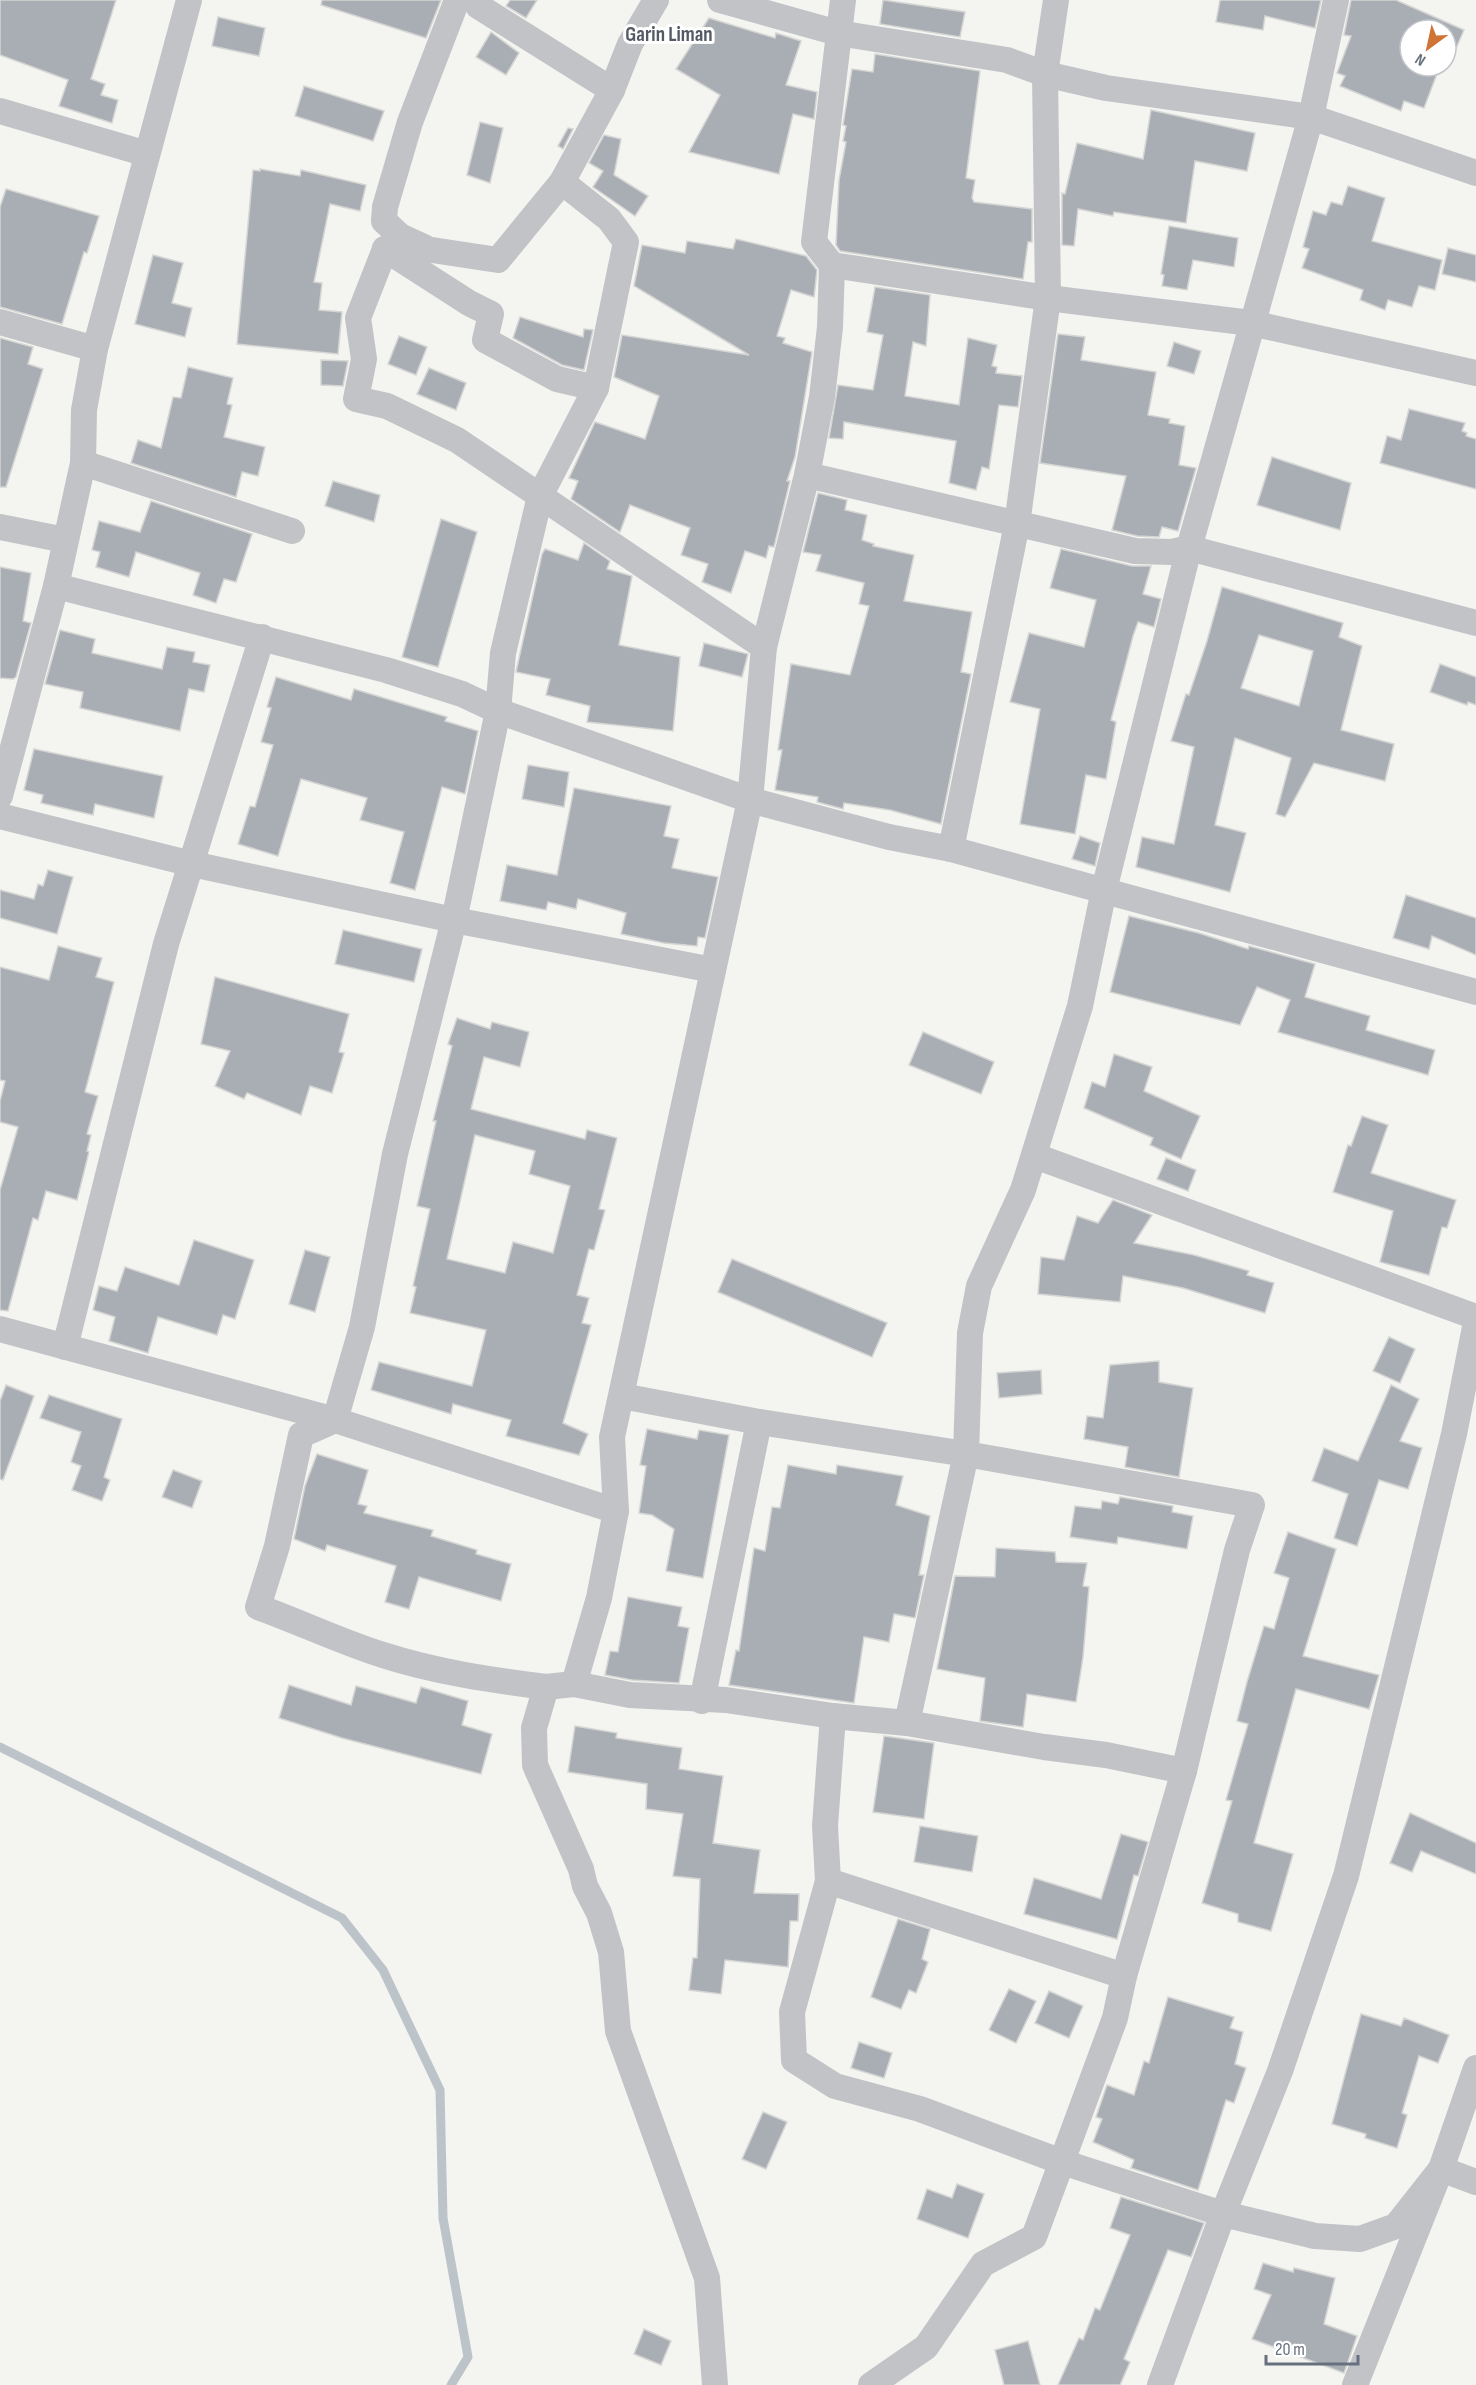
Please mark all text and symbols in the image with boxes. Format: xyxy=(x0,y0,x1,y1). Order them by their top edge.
north arrow xyxy=(1398,18,1458,78)
district label: Garin Liman xyxy=(625,22,713,47)
text: N xyxy=(1412,49,1429,70)
scale bar xyxy=(1266,2328,1358,2366)
text: 20 m xyxy=(1275,2339,1305,2360)

